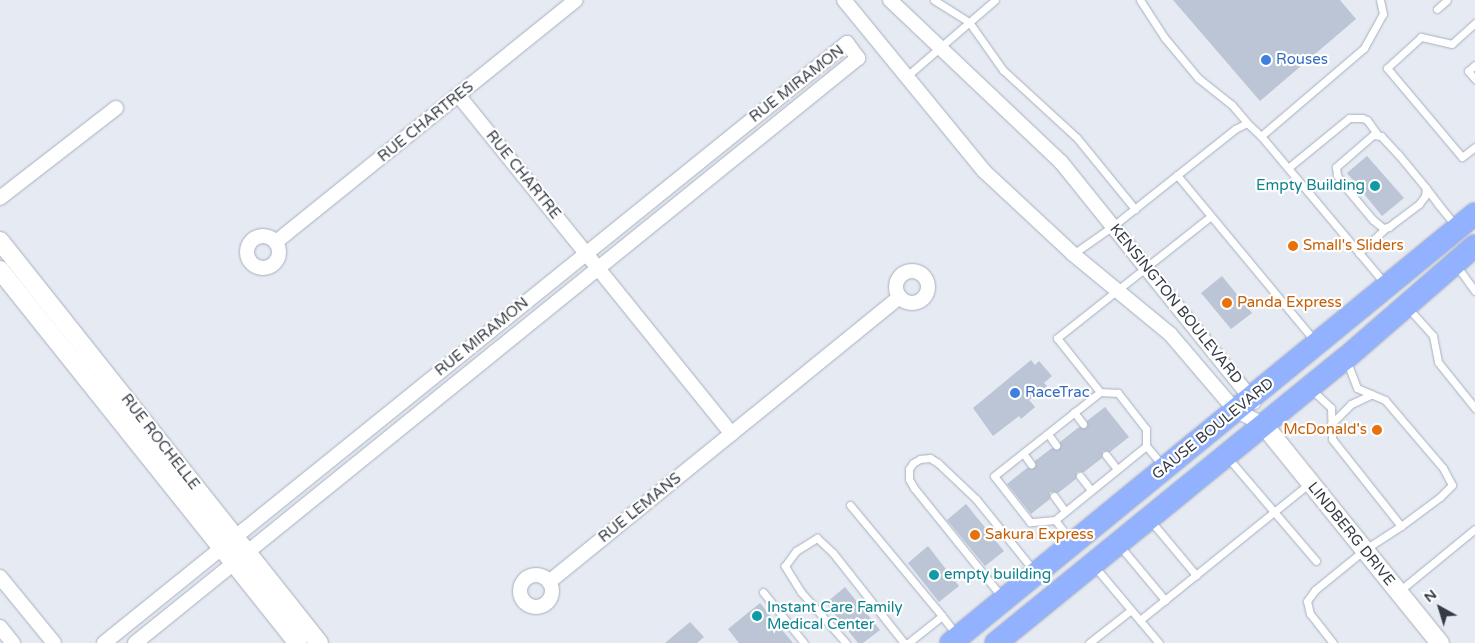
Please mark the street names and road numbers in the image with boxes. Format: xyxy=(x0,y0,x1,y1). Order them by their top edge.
street label: RUE MIRAMON xyxy=(746,42,848,126)
street label: RUE CHARTRES xyxy=(375,78,477,166)
street label: RUE CHARTRE xyxy=(482,127,564,223)
street label: KENSINGTON BOULEVARD xyxy=(1106,220,1246,388)
street label: RUE MIRAMON xyxy=(432,294,532,380)
street label: GAUSE BOULEVARD xyxy=(1149,374,1277,484)
street label: RUE ROCHELLE xyxy=(117,391,203,493)
street label: RUE LEMANS xyxy=(595,469,685,547)
street label: LINDBERG DRIVE xyxy=(1304,478,1398,590)

